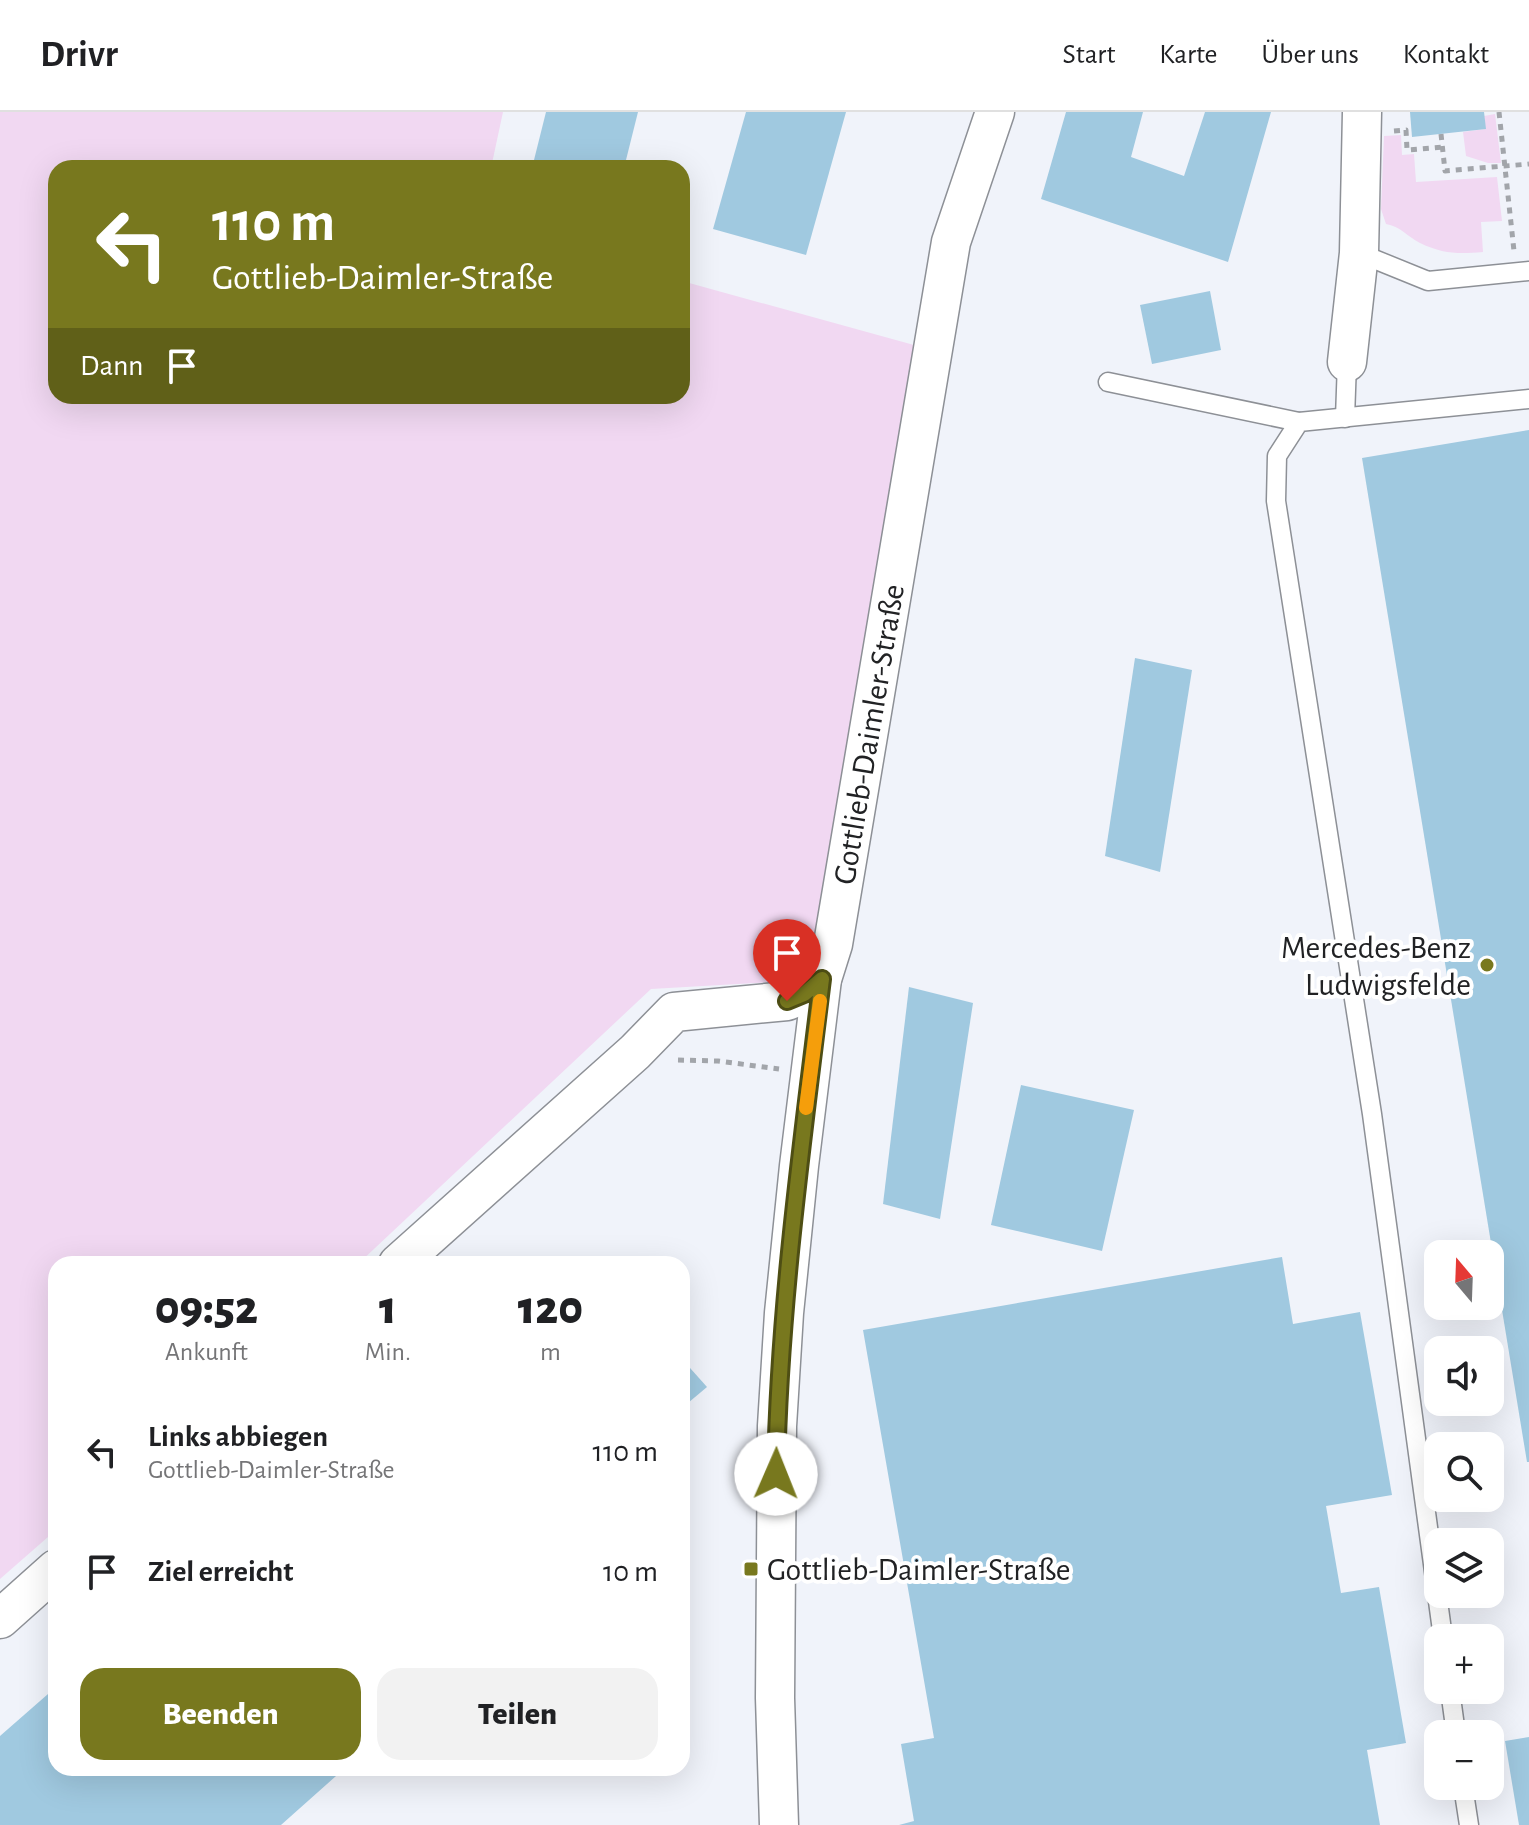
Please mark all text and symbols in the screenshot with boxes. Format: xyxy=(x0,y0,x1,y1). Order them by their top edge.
text: Drivr xyxy=(40,36,118,74)
text: Start xyxy=(1063,41,1115,69)
text: Karte xyxy=(1159,41,1218,69)
text: Über uns xyxy=(1262,41,1359,69)
text: Kontakt xyxy=(1403,41,1489,69)
icon: left xyxy=(80,192,184,296)
text: 110 m xyxy=(212,195,335,251)
text: Gottlieb-Daimler-Straße xyxy=(212,260,553,296)
icon: arrive xyxy=(160,344,204,388)
text: Dann xyxy=(80,351,144,381)
street label: Gottlieb-Daimler-Straße xyxy=(828,582,910,887)
pin xyxy=(753,919,821,1001)
icon: arrive xyxy=(765,931,809,975)
place label: Mercedes-Benz Ludwigsfelde xyxy=(1281,932,1471,1001)
marker: Mercedes-Benz Ludwigsfelde xyxy=(1478,956,1496,974)
north arrow xyxy=(1424,1240,1504,1320)
map controls xyxy=(1424,1240,1504,1800)
text: 09:52 xyxy=(155,1285,258,1333)
text: 1 xyxy=(379,1285,397,1333)
text: 120 xyxy=(518,1285,583,1333)
button: sound xyxy=(1424,1336,1504,1416)
text: Ankunft xyxy=(165,1339,248,1365)
text: Min. xyxy=(365,1339,411,1365)
text: m xyxy=(540,1339,561,1365)
text: Links abbiegen xyxy=(148,1422,328,1452)
icon: left xyxy=(80,1430,124,1474)
position arrow xyxy=(734,1432,818,1516)
button: search xyxy=(1424,1432,1504,1512)
text: 110 m xyxy=(593,1437,658,1467)
text: Gottlieb-Daimler-Straße xyxy=(148,1457,395,1483)
button: layers xyxy=(1424,1528,1504,1608)
icon: arrive xyxy=(80,1550,124,1594)
place label: Gottlieb-Daimler-Straße xyxy=(767,1554,1071,1586)
text: Ziel erreicht xyxy=(148,1557,293,1587)
text: 10 m xyxy=(603,1557,658,1587)
marker: Gottlieb-Daimler-Straße xyxy=(742,1560,760,1578)
button: + xyxy=(1424,1624,1504,1704)
button: Beenden xyxy=(80,1668,361,1760)
button: Teilen xyxy=(377,1668,658,1760)
button: − xyxy=(1424,1720,1504,1800)

